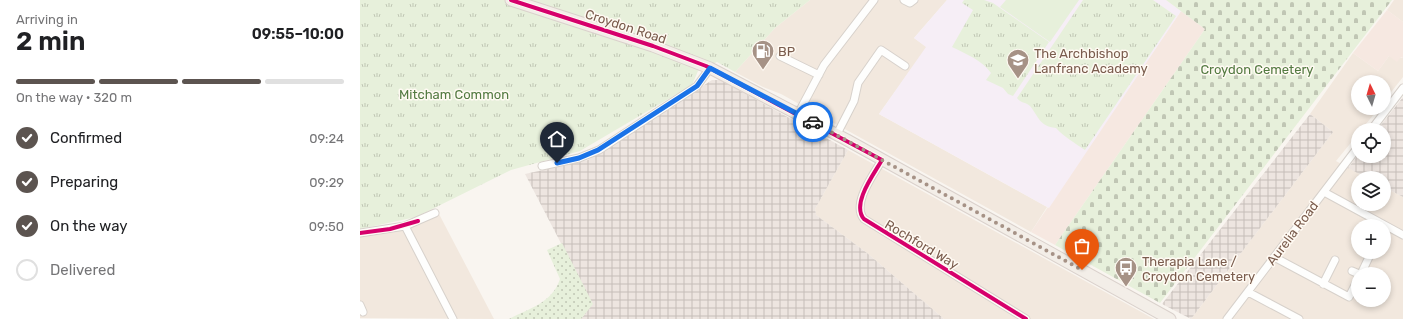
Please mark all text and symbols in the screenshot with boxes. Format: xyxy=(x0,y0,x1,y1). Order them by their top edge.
street label: Croydon Road xyxy=(583,6,668,47)
text: Arriving in xyxy=(16,12,78,27)
text: 09:55–10:00 xyxy=(252,25,344,43)
text: 2 min xyxy=(16,26,85,57)
fuel station icon: BP xyxy=(750,38,776,71)
place label: BP xyxy=(778,44,795,59)
place label: The Archbishop Lanfranc Academy xyxy=(1034,46,1148,76)
school or university icon: The Archbishop Lanfranc Academy xyxy=(1005,47,1031,80)
park label: Croydon Cemetery xyxy=(1200,62,1314,77)
north arrow xyxy=(1351,75,1391,115)
map controls xyxy=(1351,75,1391,307)
park label: Mitcham Common xyxy=(399,87,509,102)
text: On the way · 320 m xyxy=(16,90,132,105)
courier xyxy=(793,102,833,142)
icon: car xyxy=(802,111,824,133)
pin xyxy=(540,122,574,163)
button: locate xyxy=(1351,123,1391,163)
icon: check xyxy=(16,127,38,149)
icon: home xyxy=(546,128,568,150)
text: Confirmed xyxy=(50,129,122,147)
text: 09:24 xyxy=(309,131,344,146)
icon: check xyxy=(16,171,38,193)
button: layers xyxy=(1351,171,1391,211)
text: Preparing xyxy=(50,173,118,191)
text: 09:29 xyxy=(309,175,344,190)
street label: Aurelia Road xyxy=(1264,198,1321,268)
icon: check xyxy=(16,215,38,237)
text: On the way xyxy=(50,217,128,235)
street label: Rochford Way xyxy=(882,217,961,272)
text: 09:50 xyxy=(309,219,344,234)
button: + xyxy=(1351,219,1391,259)
pin xyxy=(1065,229,1099,270)
icon: bag xyxy=(1071,235,1093,257)
place label: Therapia Lane / Croydon Cemetery xyxy=(1142,254,1255,284)
bus stop icon: Therapia Lane / Croydon Cemetery xyxy=(1113,255,1139,288)
text: Delivered xyxy=(50,261,115,279)
button: − xyxy=(1351,267,1391,307)

